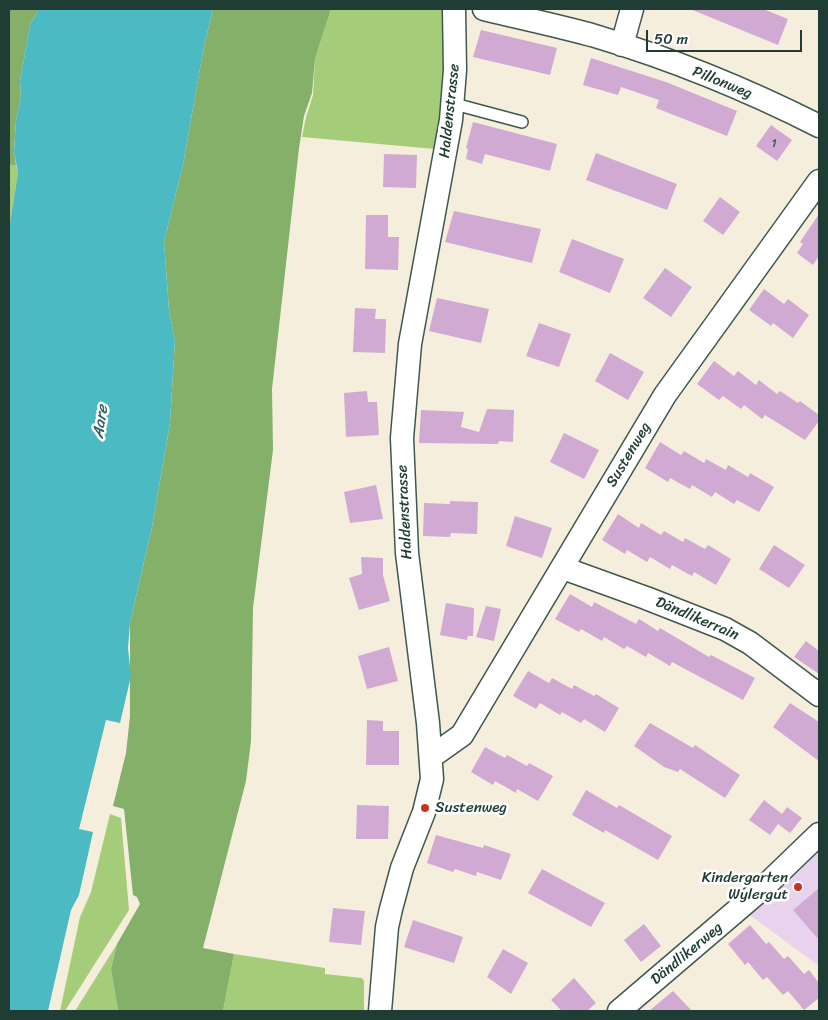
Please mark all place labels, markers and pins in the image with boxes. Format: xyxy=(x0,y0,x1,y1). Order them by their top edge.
place label: Sustenweg xyxy=(435,799,507,817)
marker: Sustenweg xyxy=(419,802,431,814)
place label: Kindergarten Wylergut xyxy=(702,869,788,904)
marker: Kindergarten Wylergut xyxy=(792,881,804,893)

